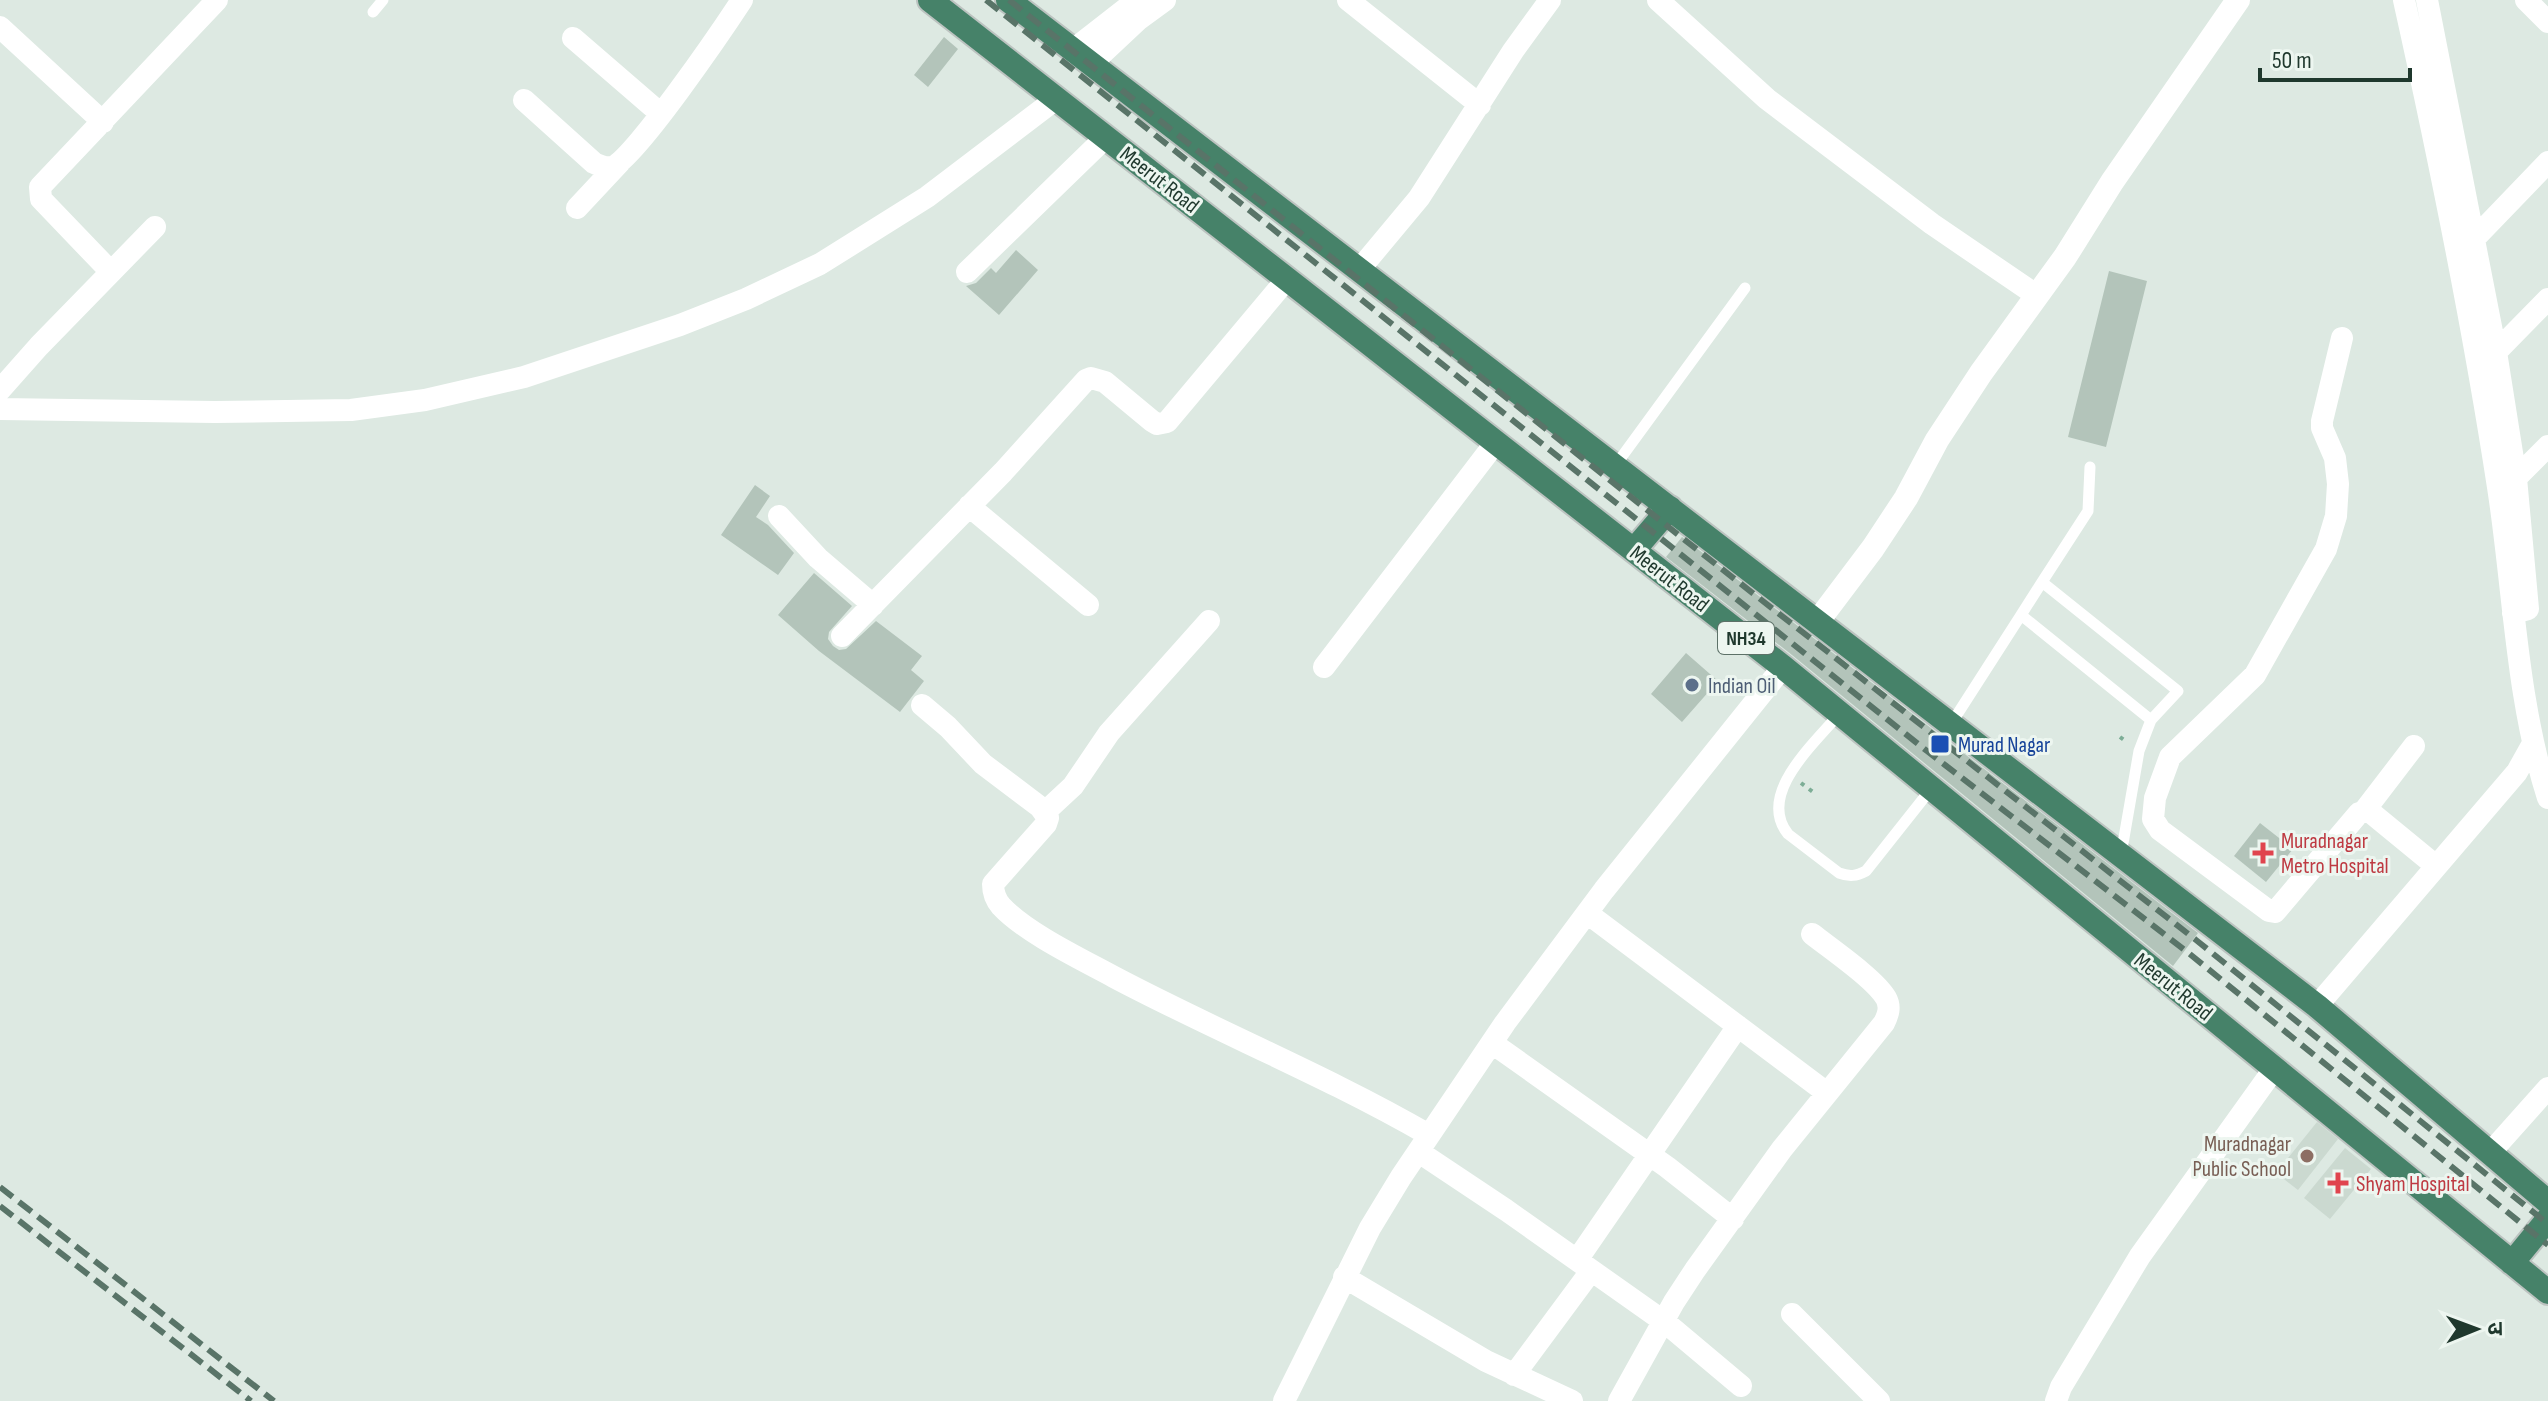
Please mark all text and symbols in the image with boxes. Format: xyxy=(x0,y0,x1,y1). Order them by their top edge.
scale bar xyxy=(2260,32,2410,82)
text: 50 m xyxy=(2272,46,2312,75)
street label: Meerut Road xyxy=(1114,141,1204,219)
street label: Meerut Road xyxy=(1624,540,1714,618)
road number: NH34 xyxy=(1718,622,1774,654)
place label: Indian Oil xyxy=(1708,673,1776,700)
marker: Indian Oil xyxy=(1683,676,1701,694)
place label: Murad Nagar xyxy=(1958,732,2050,759)
marker: Murad Nagar xyxy=(1929,733,1951,755)
place label: Muradnagar Metro Hospital xyxy=(2281,828,2389,880)
marker: Muradnagar Metro Hospital xyxy=(2252,842,2274,864)
street label: Meerut Road xyxy=(2128,947,2218,1027)
place label: Muradnagar Public School xyxy=(2192,1131,2291,1183)
marker: Muradnagar Public School xyxy=(2298,1147,2316,1165)
place label: Shyam Hospital xyxy=(2356,1171,2470,1198)
marker: Shyam Hospital xyxy=(2327,1172,2349,1194)
north arrow xyxy=(2436,1289,2516,1369)
text: उ xyxy=(2481,1322,2508,1336)

